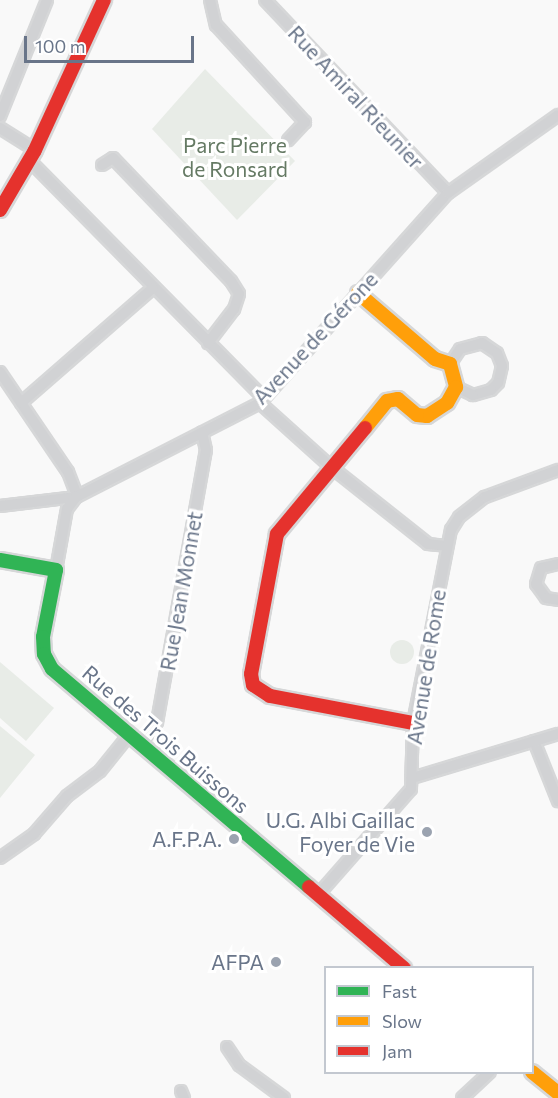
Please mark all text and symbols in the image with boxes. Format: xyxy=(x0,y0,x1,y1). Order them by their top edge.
street label: Rue Amiral Rieunier xyxy=(283,20,429,174)
scale bar xyxy=(27,24,196,62)
text: 100 m xyxy=(35,35,85,57)
park label: Parc Pierre de Ronsard xyxy=(182,132,288,182)
street label: Avenue de Gérone xyxy=(247,267,383,409)
street label: Rue Jean Monnet xyxy=(155,509,207,673)
street label: Avenue de Rome xyxy=(401,588,451,746)
street label: Rue des Trois Buissons xyxy=(77,660,255,818)
place label: U.G. Albi Gaillac Foyer de Vie xyxy=(266,807,415,857)
marker: U.G. Albi Gaillac Foyer de Vie xyxy=(420,825,434,839)
place label: A.F.P.A. xyxy=(152,826,222,852)
marker: A.F.P.A. xyxy=(227,832,241,846)
place label: AFPA xyxy=(211,949,264,975)
marker: AFPA xyxy=(269,955,283,969)
legend xyxy=(324,966,534,1074)
text: Fast xyxy=(382,980,417,1002)
text: Slow xyxy=(382,1010,422,1032)
text: Jam xyxy=(382,1040,412,1062)

